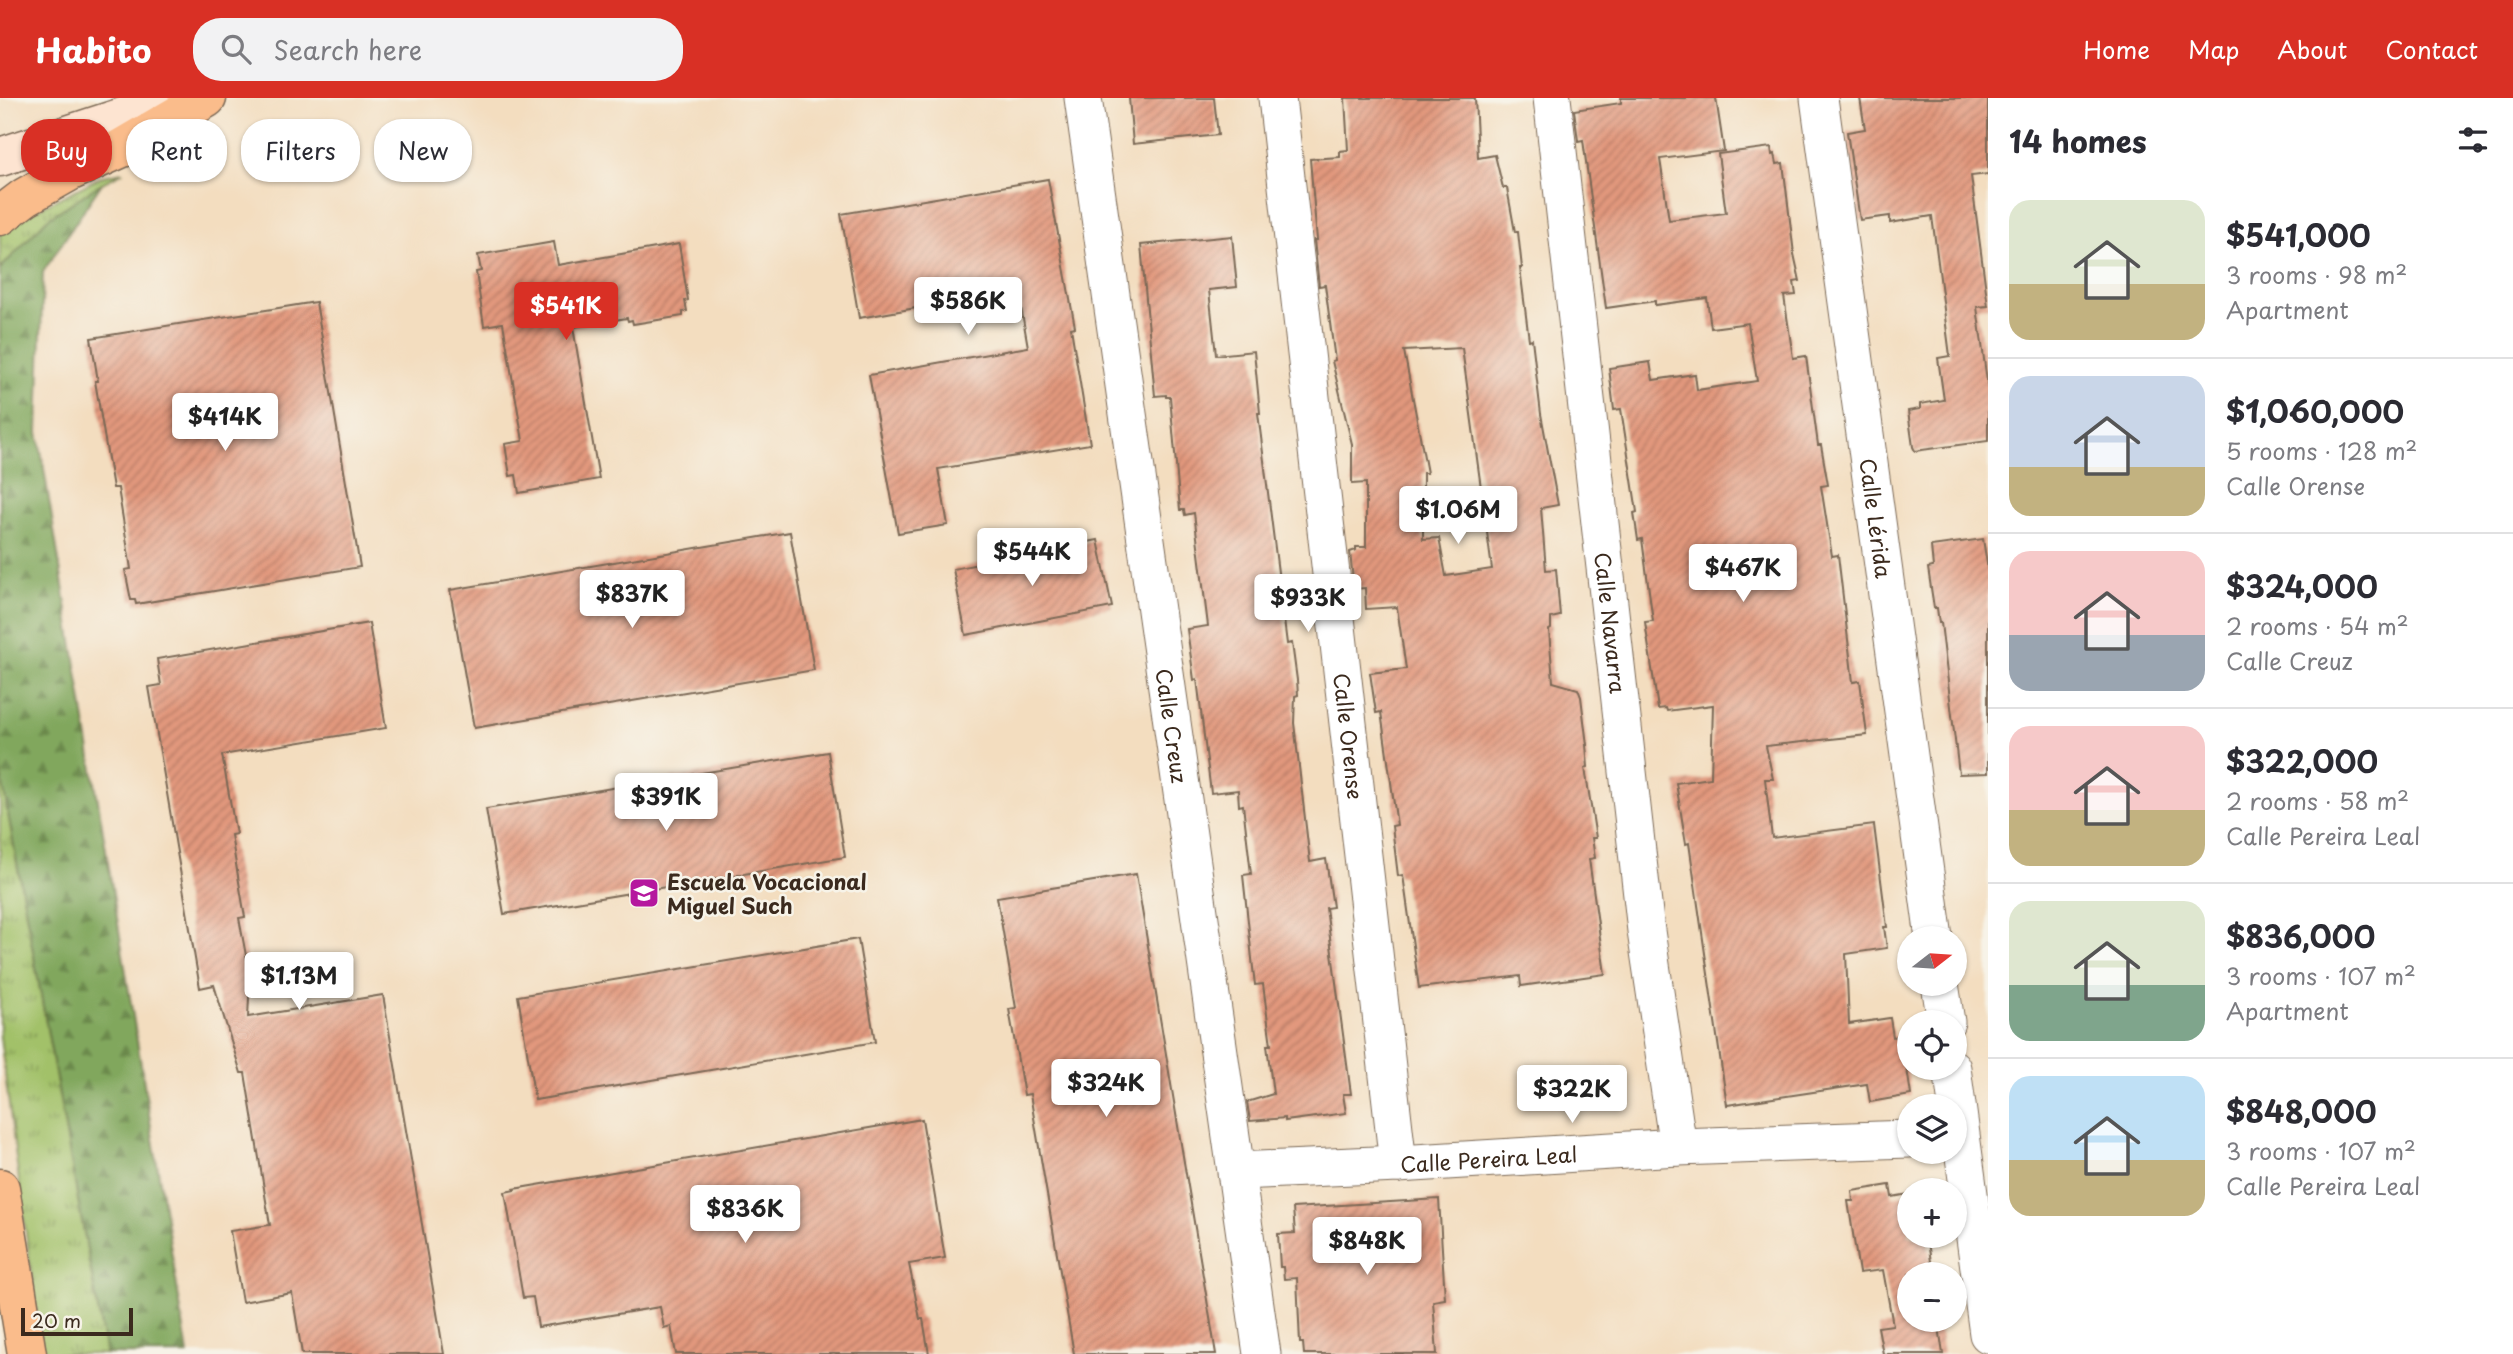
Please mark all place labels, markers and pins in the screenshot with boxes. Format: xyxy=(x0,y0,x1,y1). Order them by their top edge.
pin: $586K xyxy=(919,278,1017,337)
pin: $541K xyxy=(517,282,615,342)
pin: $414K xyxy=(176,394,274,453)
pin: $1.06M xyxy=(1401,486,1515,546)
pin: $544K xyxy=(983,528,1081,588)
pin: $467K xyxy=(1694,545,1792,604)
pin: $837K xyxy=(583,570,681,630)
pin: $933K xyxy=(1259,574,1357,634)
pin: $391K xyxy=(617,774,715,833)
place label: Escuela Vocacional Miguel Such xyxy=(667,865,867,921)
school or university icon: Escuela Vocacional Miguel Such xyxy=(627,876,661,910)
pin: $1.13M xyxy=(242,953,356,1012)
pin: $324K xyxy=(1057,1060,1155,1119)
pin: $322K xyxy=(1523,1066,1621,1125)
pin: $836K xyxy=(696,1186,794,1245)
pin: $848K xyxy=(1318,1218,1416,1277)

